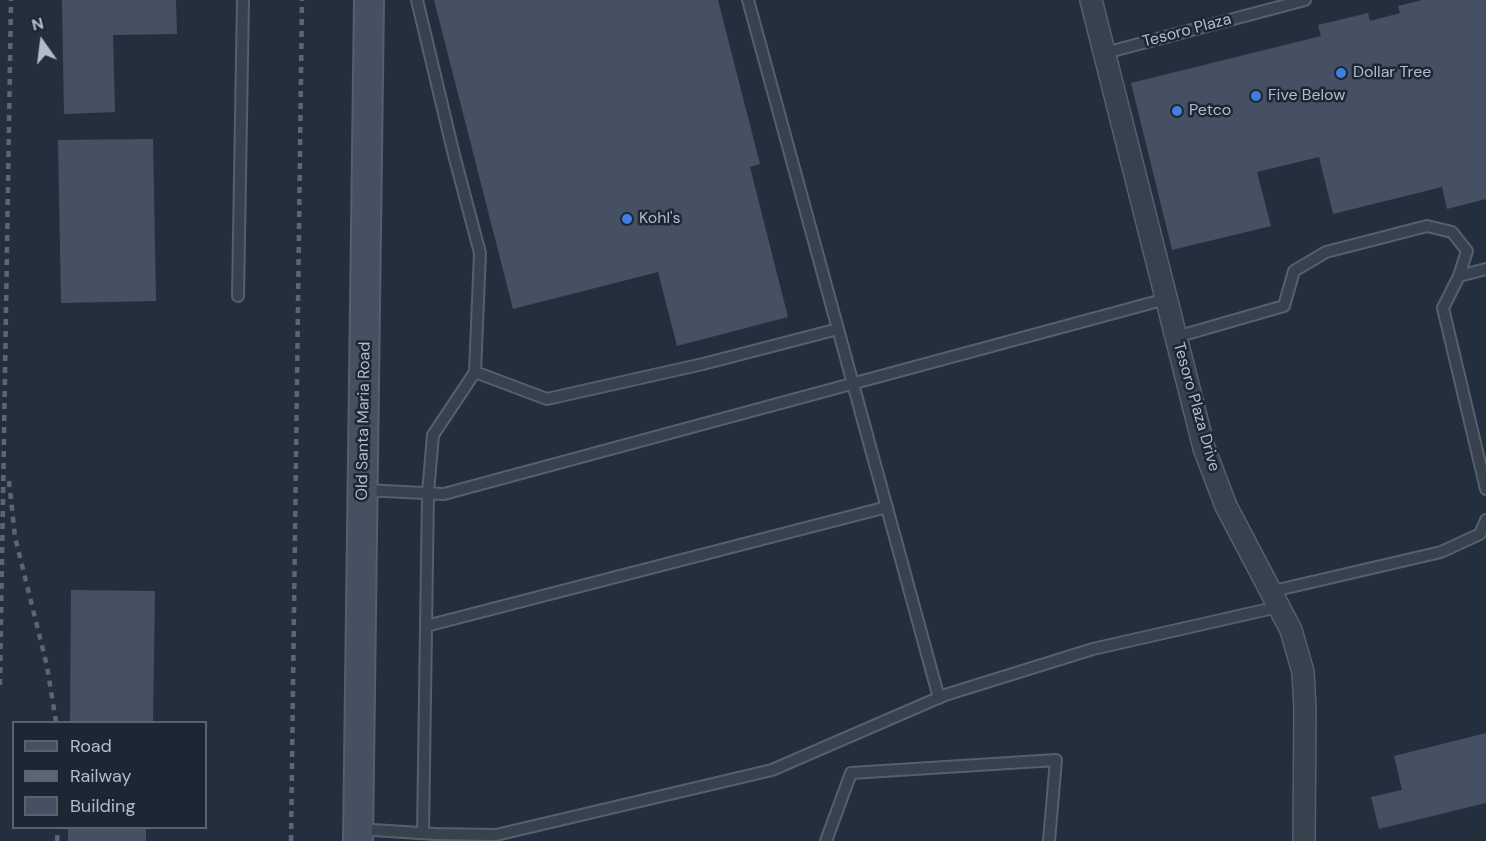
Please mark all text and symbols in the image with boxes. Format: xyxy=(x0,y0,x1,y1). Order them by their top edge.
street label: Tesoro Plaza xyxy=(1141,10,1233,52)
north arrow xyxy=(12,12,72,72)
text: N xyxy=(29,12,46,36)
place label: Dollar Tree xyxy=(1353,63,1431,83)
marker: Dollar Tree xyxy=(1334,66,1348,80)
place label: Five Below xyxy=(1268,86,1345,106)
marker: Five Below xyxy=(1249,89,1263,103)
place label: Petco xyxy=(1189,101,1231,121)
marker: Petco xyxy=(1170,104,1184,118)
place label: Kohl's xyxy=(639,209,681,229)
marker: Kohl's xyxy=(620,212,634,226)
street label: Tesoro Plaza Drive xyxy=(1168,340,1224,474)
street label: Old Santa Maria Road xyxy=(353,341,375,501)
legend xyxy=(12,721,207,829)
text: Road xyxy=(70,734,112,758)
text: Railway xyxy=(70,764,132,788)
text: Building xyxy=(70,794,135,818)

